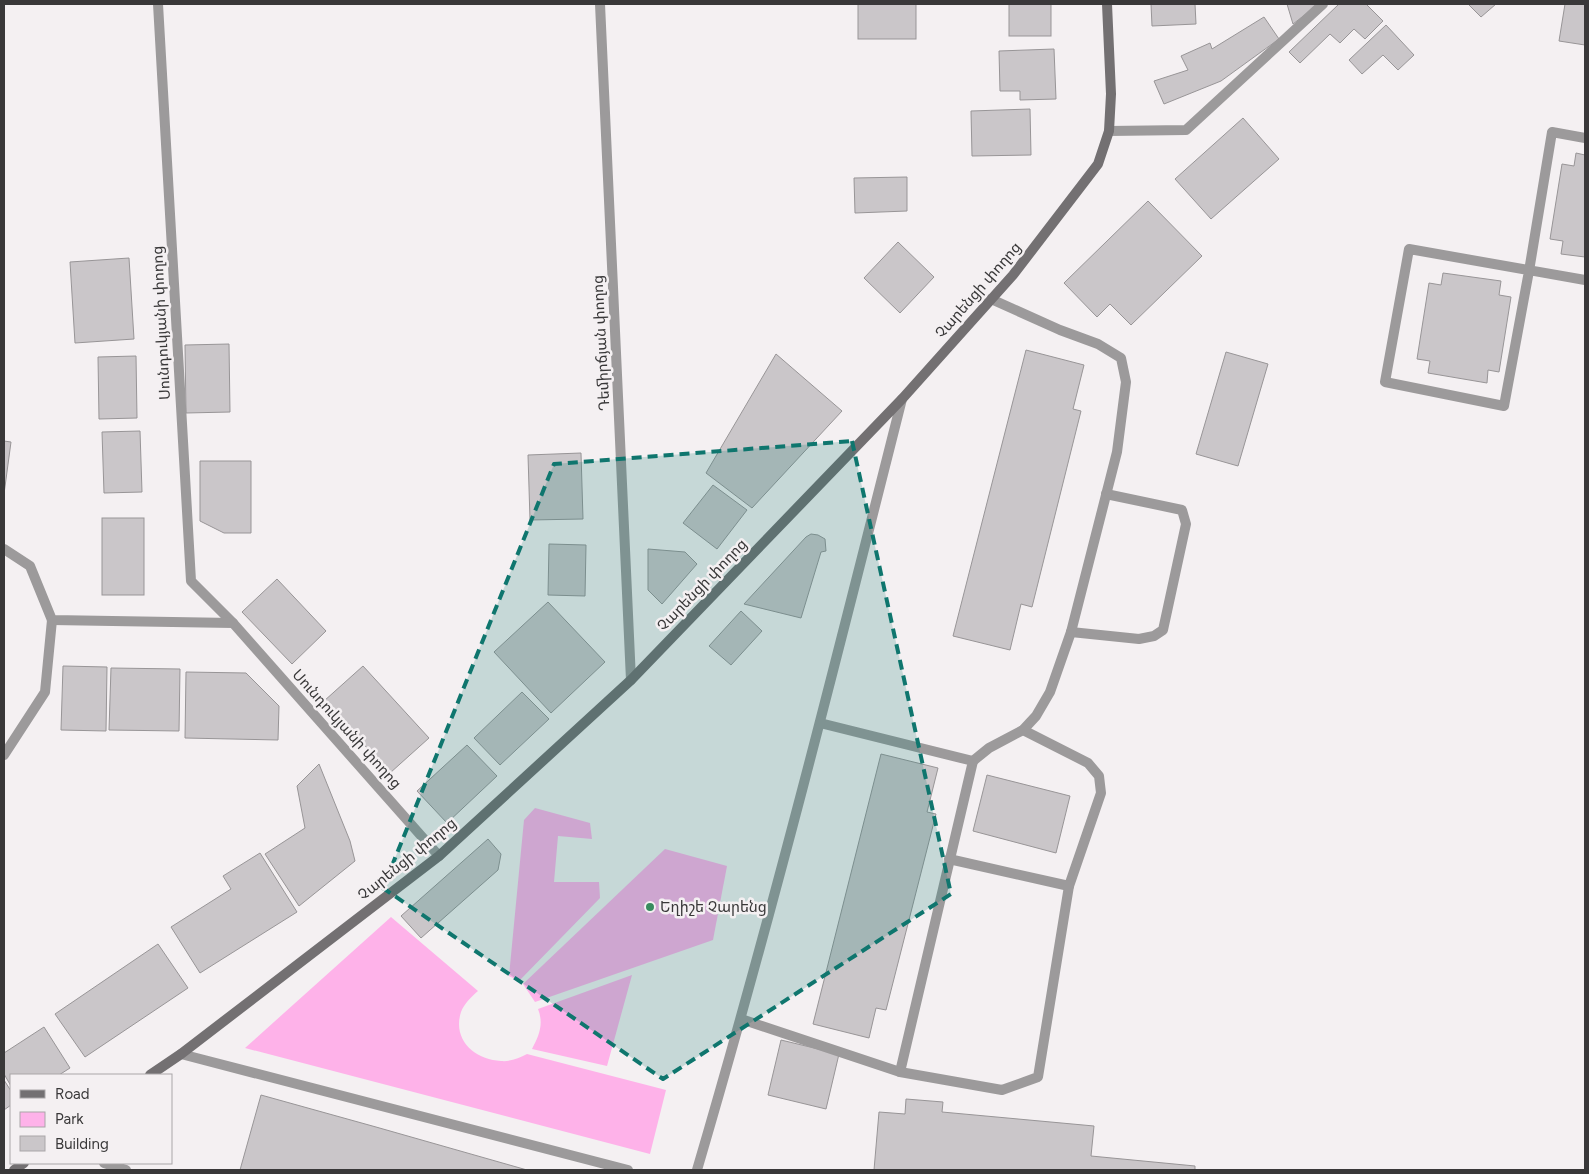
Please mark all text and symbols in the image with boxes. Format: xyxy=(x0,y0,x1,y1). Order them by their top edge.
street label: Չարենցի փողոց xyxy=(931,238,1025,342)
street label: Սունդուկյանի փողոց xyxy=(148,245,174,401)
street label: Դեմիրճյան փողոց xyxy=(588,275,614,411)
street label: Չարենցի փողոց xyxy=(653,535,751,635)
street label: Սունդուկյանի փողոց xyxy=(289,666,405,792)
street label: Չարենցի փողոց xyxy=(354,814,460,904)
place label: Եղիշե Չարենց xyxy=(660,898,767,916)
marker: Եղիշե Չարենց xyxy=(644,901,656,913)
legend xyxy=(10,1074,172,1164)
text: Road xyxy=(55,1085,90,1103)
text: Park xyxy=(55,1110,84,1128)
text: Building xyxy=(55,1135,109,1153)

